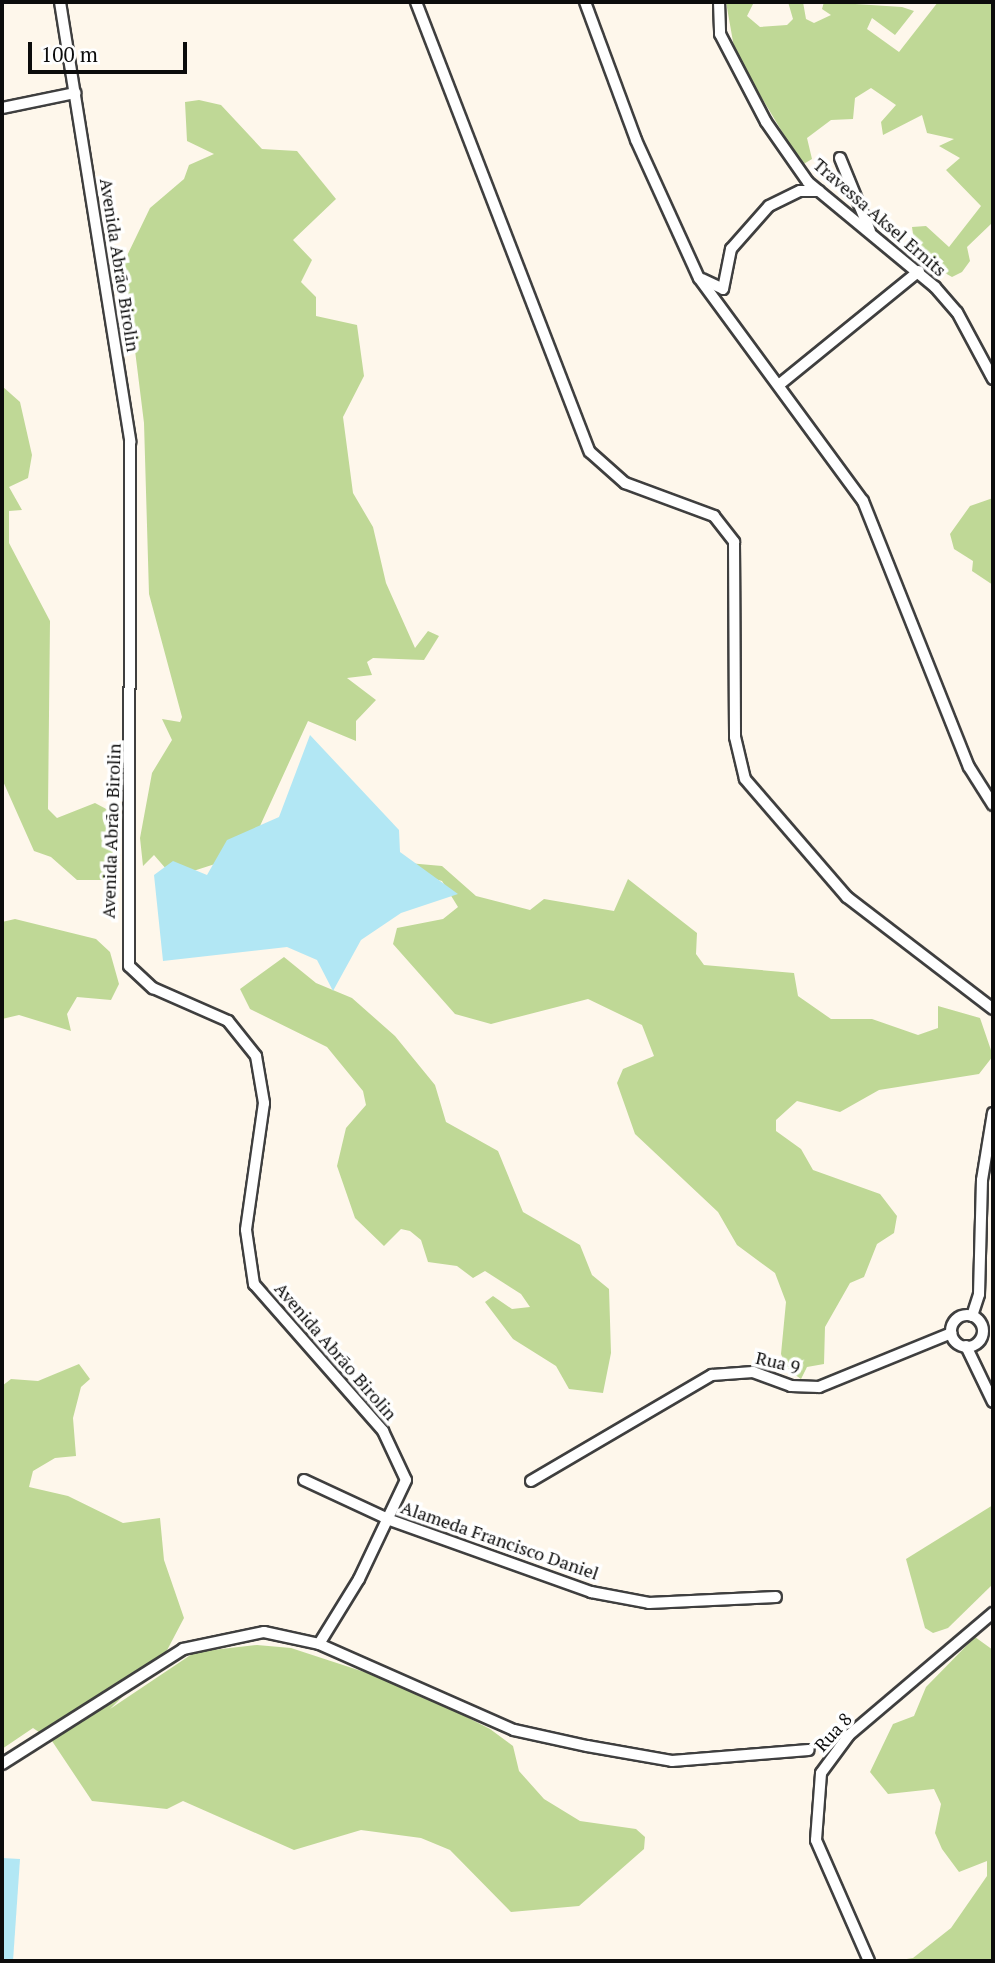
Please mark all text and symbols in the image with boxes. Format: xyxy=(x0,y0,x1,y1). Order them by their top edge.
scale bar xyxy=(32,28,191,72)
text: 100 m xyxy=(41,40,98,68)
street label: Travessa Aksel Ernits xyxy=(809,153,951,281)
street label: Avenida Abrão Birolin xyxy=(96,177,144,353)
street label: Avenida Abrão Birolin xyxy=(97,743,125,919)
street label: Avenida Abrão Birolin xyxy=(270,1278,402,1424)
street label: Rua 9 xyxy=(754,1346,802,1378)
street label: Alameda Francisco Daniel xyxy=(398,1496,602,1584)
street label: Rua 8 xyxy=(810,1708,856,1756)

